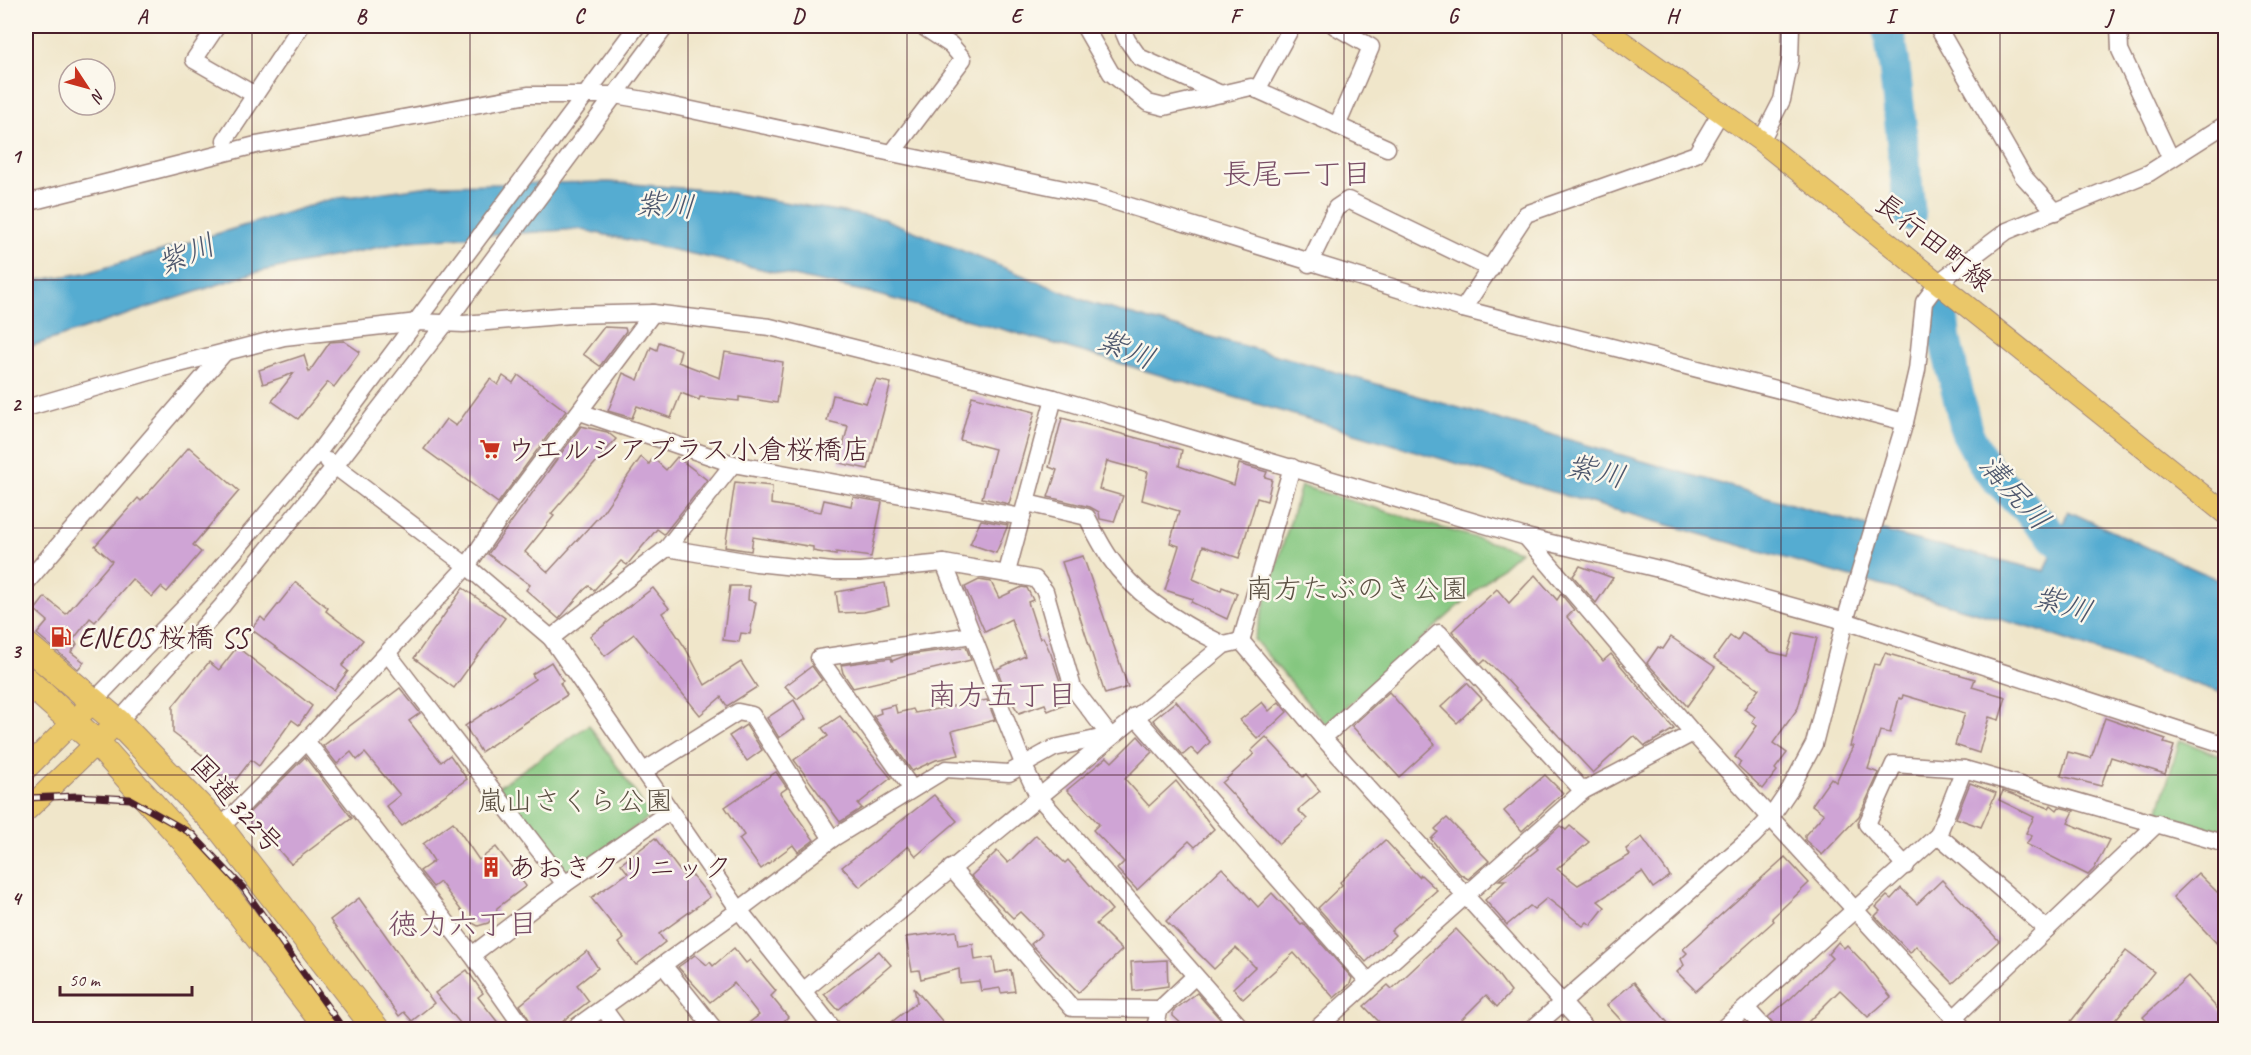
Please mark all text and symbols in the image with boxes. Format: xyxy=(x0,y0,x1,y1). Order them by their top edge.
text: A xyxy=(137,4,149,29)
text: B xyxy=(356,4,368,29)
text: C xyxy=(574,4,586,29)
text: D xyxy=(792,4,806,29)
text: E xyxy=(1011,4,1025,29)
text: F xyxy=(1230,4,1244,29)
text: G xyxy=(1448,4,1461,29)
text: H xyxy=(1666,4,1681,29)
text: I xyxy=(1886,4,1899,29)
text: J xyxy=(2104,4,2116,29)
north arrow xyxy=(57,57,117,117)
text: N xyxy=(86,85,109,108)
text: 1 xyxy=(12,144,23,169)
district label: 長尾一丁目 xyxy=(1222,155,1372,193)
water label: 紫川 xyxy=(634,184,696,226)
street label: 長行田町線 xyxy=(1868,185,2000,299)
water label: 紫川 xyxy=(151,225,221,283)
water label: 紫川 xyxy=(1091,320,1161,378)
text: 2 xyxy=(12,392,23,417)
place label: ウエルシアプラス小倉桜橋店 xyxy=(507,432,870,467)
supermarket icon: ウエルシアプラス小倉桜橋店 xyxy=(478,437,502,461)
water label: 紫川 xyxy=(1562,446,1630,496)
water label: 溝尻川 xyxy=(1971,446,2059,538)
park label: 南方たぶのき公園 xyxy=(1245,571,1469,606)
water label: 紫川 xyxy=(2029,577,2097,631)
place label: ENEOS 桜橋 SS xyxy=(78,620,252,655)
fuel station icon: ENEOS 桜橋 SS xyxy=(49,625,73,649)
text: 3 xyxy=(12,639,23,664)
district label: 南方五丁目 xyxy=(927,676,1077,714)
street label: 国道322号 xyxy=(183,747,291,861)
park label: 嵐山さくら公園 xyxy=(477,783,673,818)
place label: あおきクリニック xyxy=(508,850,732,885)
building icon: あおきクリニック xyxy=(479,855,503,879)
text: 4 xyxy=(12,886,24,911)
district label: 徳力六丁目 xyxy=(388,905,538,943)
scale bar xyxy=(60,959,192,997)
text: 50 m xyxy=(69,969,102,991)

